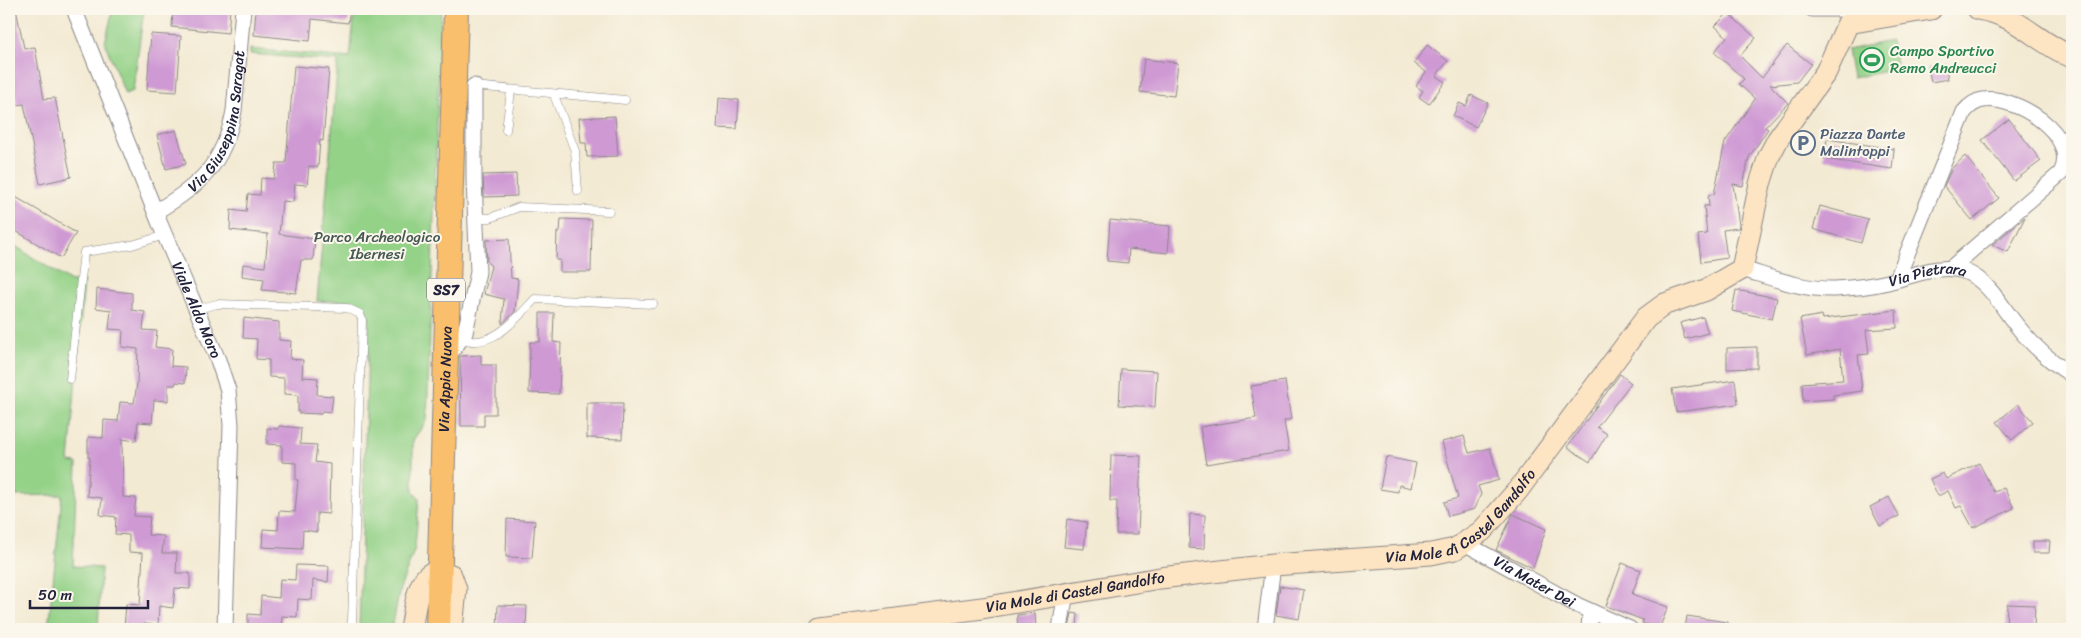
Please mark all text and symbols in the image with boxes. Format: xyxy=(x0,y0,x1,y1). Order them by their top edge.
place label: Campo Sportivo Remo Andreucci xyxy=(1890,38,1997,81)
sports icon: Campo Sportivo Remo Andreucci xyxy=(1859,47,1885,73)
street label: Via Giuseppina Saragat xyxy=(181,49,252,199)
place label: Piazza Dante Malintoppi xyxy=(1820,121,1906,164)
parking icon: Piazza Dante Malintoppi xyxy=(1790,130,1816,156)
park label: Parco Archeologico Ibernesi xyxy=(314,224,441,267)
street label: Via Pietrara xyxy=(1886,255,1971,294)
street label: Viale Aldo Moro xyxy=(164,257,229,363)
road number: SS7 xyxy=(427,278,465,302)
street label: Via Appia Nuova xyxy=(431,325,460,433)
street label: Via Mole di Castel Gandolfo xyxy=(1385,463,1543,570)
street label: Via Mater Dei xyxy=(1489,548,1581,615)
street label: Via Mole di Castel Gandolfo xyxy=(984,565,1166,620)
scale bar xyxy=(30,578,148,610)
text: 50 m xyxy=(38,582,73,608)

